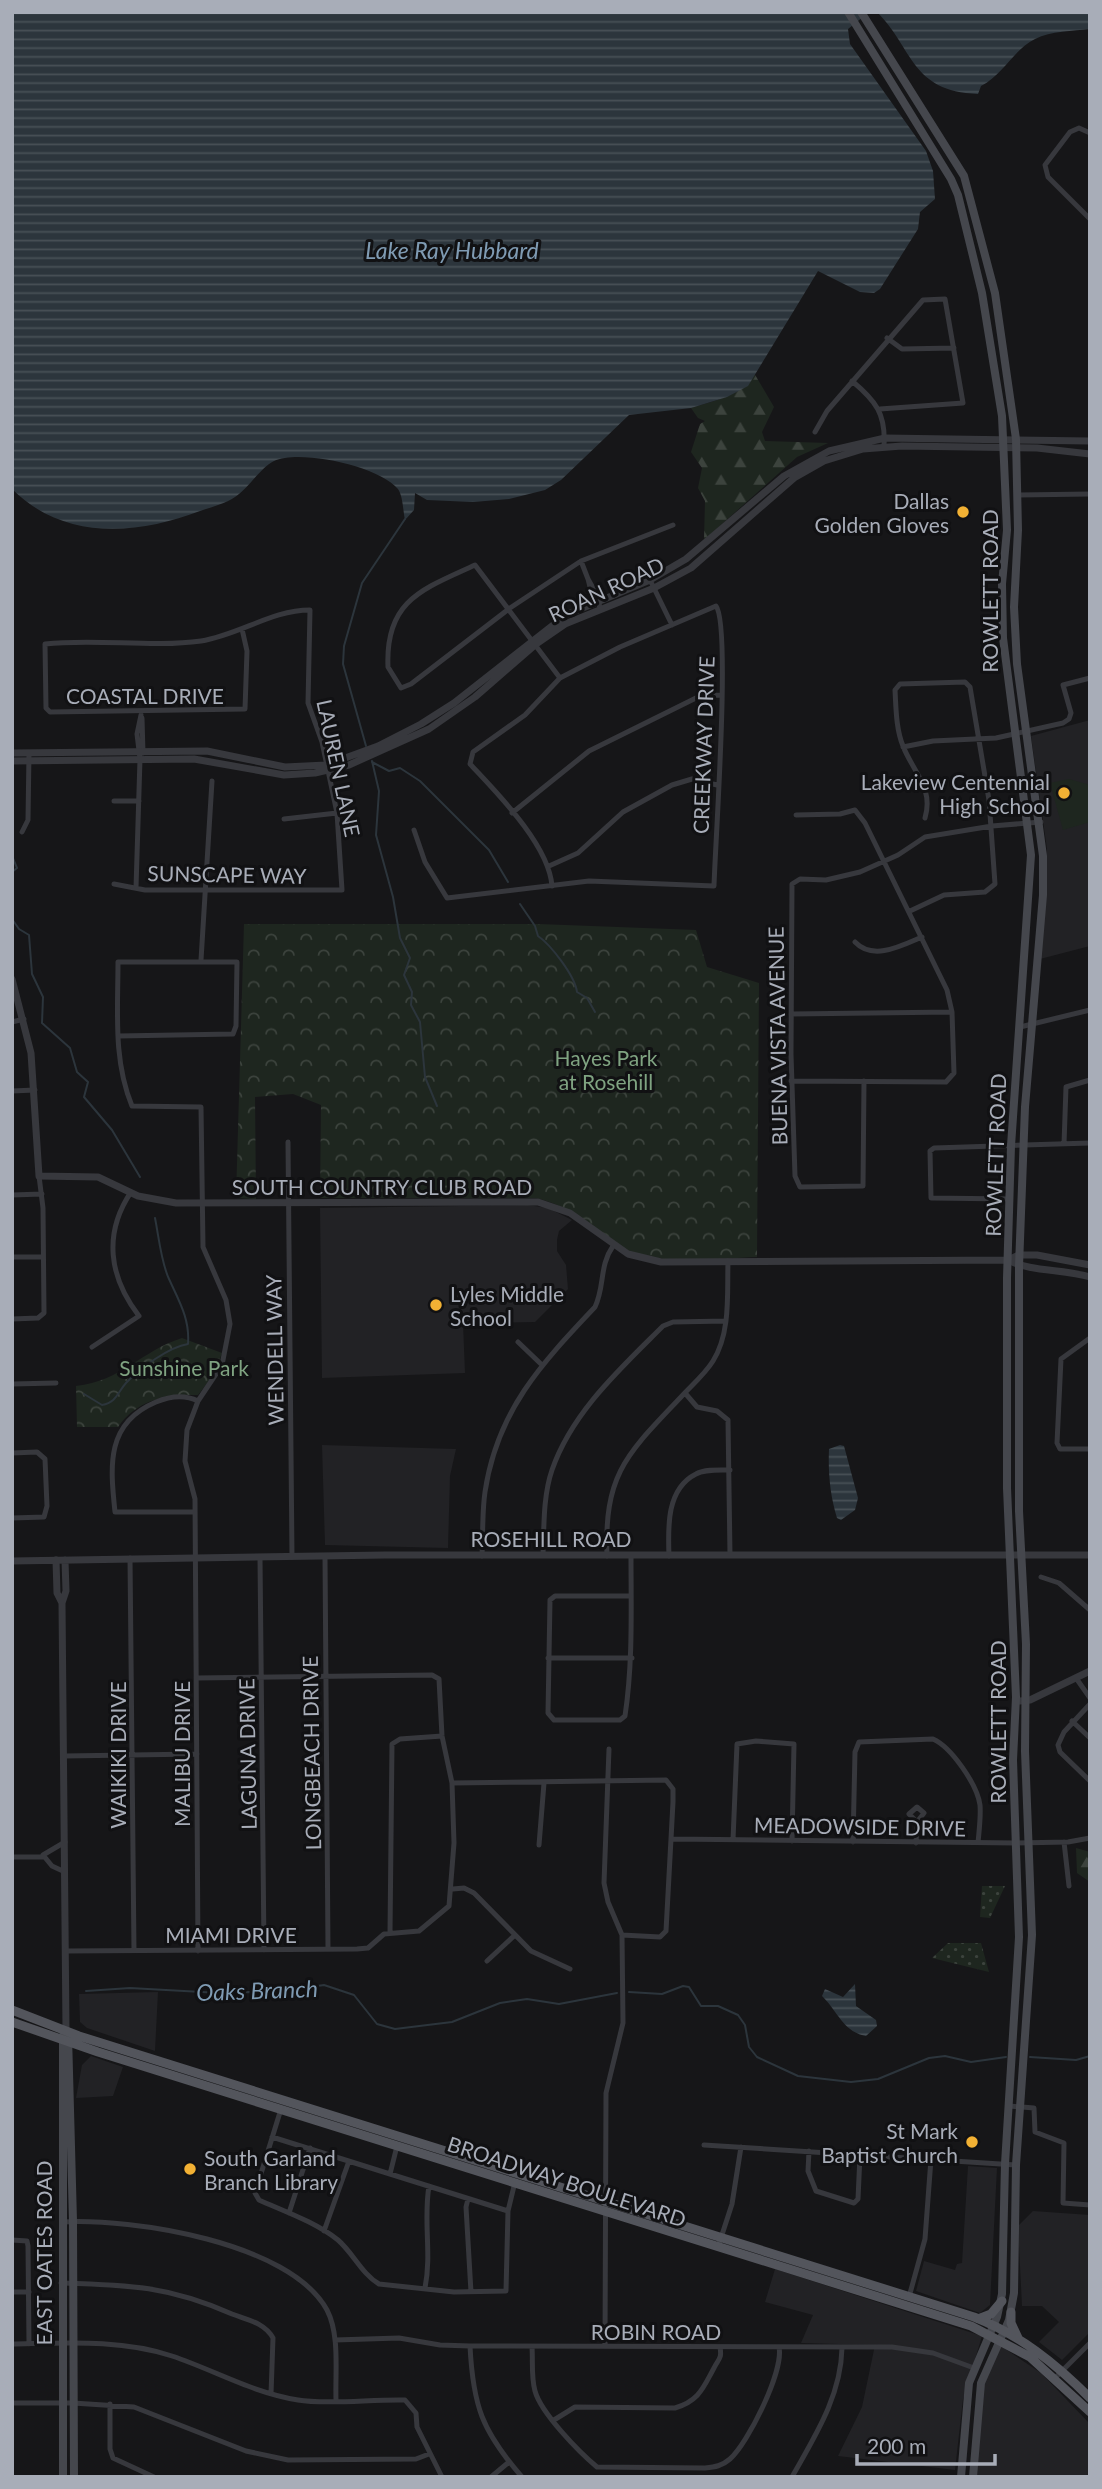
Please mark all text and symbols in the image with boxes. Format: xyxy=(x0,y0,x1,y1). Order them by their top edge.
water label: Lake Ray Hubbard xyxy=(365,236,539,264)
place label: Dallas Golden Gloves xyxy=(814,488,949,537)
marker: Dallas Golden Gloves xyxy=(955,504,971,520)
street label: ROWLETT ROAD xyxy=(977,509,1002,673)
street label: ROAN ROAD xyxy=(544,551,668,627)
street label: CREEKWAY DRIVE xyxy=(687,656,719,834)
street label: COASTAL DRIVE xyxy=(66,683,224,708)
street label: LAUREN LANE xyxy=(312,697,366,839)
place label: Lakeview Centennial High School xyxy=(861,769,1050,818)
marker: Lakeview Centennial High School xyxy=(1056,785,1072,801)
street label: SUNSCAPE WAY xyxy=(147,860,308,888)
street label: BUENA VISTA AVENUE xyxy=(763,926,791,1146)
park label: Hayes Park at Rosehill xyxy=(554,1045,658,1094)
street label: ROWLETT ROAD xyxy=(980,1073,1010,1237)
street label: SOUTH COUNTRY CLUB ROAD xyxy=(232,1174,532,1199)
street label: WENDELL WAY xyxy=(260,1274,288,1426)
place label: Lyles Middle School xyxy=(450,1281,564,1330)
marker: Lyles Middle School xyxy=(428,1297,444,1313)
park label: Sunshine Park xyxy=(119,1355,249,1380)
street label: ROSEHILL ROAD xyxy=(470,1526,632,1551)
street label: ROWLETT ROAD xyxy=(985,1640,1010,1804)
street label: LONGBEACH DRIVE xyxy=(297,1655,325,1851)
street label: LAGUNA DRIVE xyxy=(233,1678,261,1830)
street label: WAIKIKI DRIVE xyxy=(105,1681,130,1829)
street label: MALIBU DRIVE xyxy=(169,1681,194,1827)
street label: MEADOWSIDE DRIVE xyxy=(754,1812,966,1840)
street label: MIAMI DRIVE xyxy=(165,1922,297,1947)
water label: Oaks Branch xyxy=(196,1974,318,2006)
place label: St Mark Baptist Church xyxy=(821,2118,958,2167)
street label: BROADWAY BOULEVARD xyxy=(445,2131,689,2231)
marker: St Mark Baptist Church xyxy=(964,2134,980,2150)
place label: South Garland Branch Library xyxy=(204,2145,338,2194)
street label: EAST OATES ROAD xyxy=(31,2161,56,2345)
marker: South Garland Branch Library xyxy=(182,2161,198,2177)
street label: ROBIN ROAD xyxy=(591,2319,721,2344)
scale bar xyxy=(857,2422,995,2466)
text: 200 m xyxy=(867,2433,926,2458)

